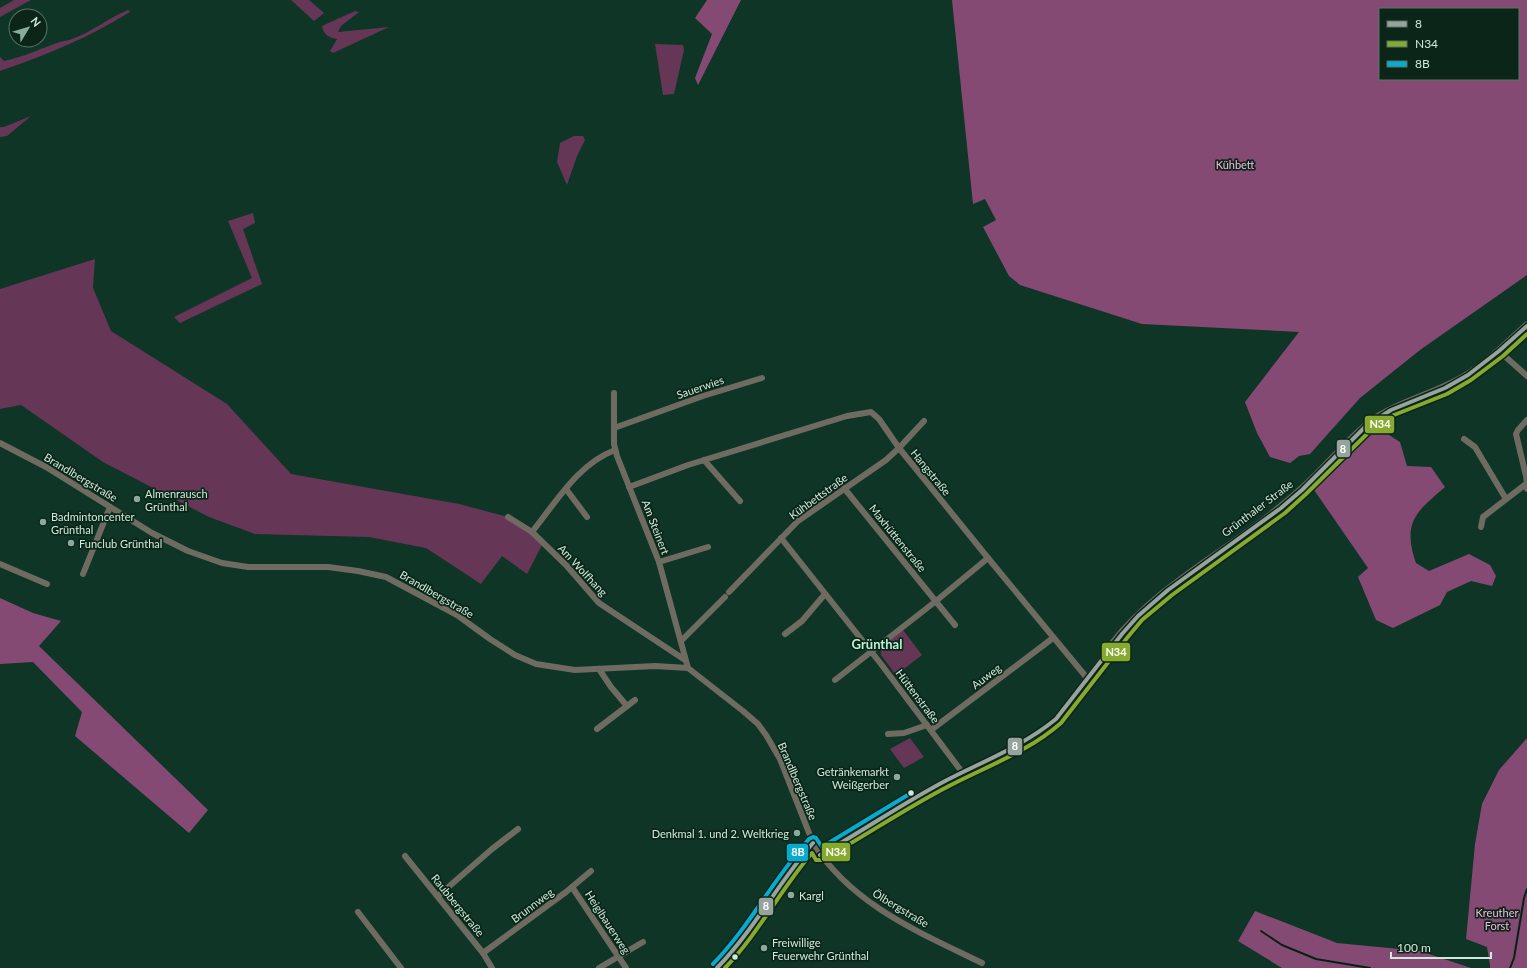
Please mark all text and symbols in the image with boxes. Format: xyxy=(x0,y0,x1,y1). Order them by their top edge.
north arrow xyxy=(8,8,48,48)
legend xyxy=(1379,8,1519,80)
text: N xyxy=(29,14,44,29)
text: 8 xyxy=(1415,16,1422,31)
text: N34 xyxy=(1415,36,1438,51)
text: 8B xyxy=(1415,56,1430,71)
park label: Kühbett xyxy=(1216,158,1255,171)
street label: Sauerwies xyxy=(675,373,726,401)
line badge: N34 xyxy=(1364,415,1395,434)
text: N34 xyxy=(1369,417,1391,430)
line badge: 8 xyxy=(1336,439,1351,458)
text: 8 xyxy=(1340,442,1346,455)
street label: Hangstraße xyxy=(908,446,954,498)
street label: Brandlbergstraße xyxy=(42,450,120,504)
street label: Kühbettstraße xyxy=(786,470,850,522)
street label: Grünthaler Straße xyxy=(1219,477,1295,539)
place label: Almenrausch Grünthal xyxy=(145,487,208,513)
marker: Almenrausch Grünthal xyxy=(132,494,142,504)
street label: Am Steinert xyxy=(640,498,672,556)
street label: Maxhüttenstraße xyxy=(867,502,929,574)
place label: Badmintoncenter Grünthal xyxy=(51,510,134,536)
marker: Badmintoncenter Grünthal xyxy=(38,517,48,527)
place label: Funclub Grünthal xyxy=(79,537,162,550)
marker: Funclub Grünthal xyxy=(66,538,76,548)
street label: Am Wolfhang xyxy=(556,541,610,599)
street label: Brandlbergstraße xyxy=(398,568,476,620)
district label: Grünthal xyxy=(852,636,902,652)
line badge: N34 xyxy=(1101,642,1131,662)
text: N34 xyxy=(1105,645,1127,658)
street label: Auweg xyxy=(969,661,1004,691)
street label: Hüttenstraße xyxy=(894,666,943,726)
line badge: 8 xyxy=(1007,737,1023,756)
text: 8 xyxy=(1012,739,1018,752)
street label: Brandlbergstraße xyxy=(776,740,820,822)
place label: Getränkemarkt Weißgerber xyxy=(817,765,889,791)
marker: Getränkemarkt Weißgerber xyxy=(892,772,902,782)
unlabelled marker xyxy=(906,788,916,798)
place label: Denkmal 1. und 2. Weltkrieg xyxy=(652,827,789,840)
marker: Denkmal 1. und 2. Weltkrieg xyxy=(792,828,802,838)
line badge: N34 xyxy=(821,842,851,862)
line badge: 8B xyxy=(786,843,809,862)
text: 8B xyxy=(791,845,805,858)
text: N34 xyxy=(825,845,847,858)
street label: Raubbergstraße xyxy=(429,871,487,939)
street label: Brunnweg xyxy=(508,885,556,925)
street label: Ölbergstraße xyxy=(871,886,932,930)
street label: Heiglbauerweg xyxy=(583,888,633,956)
place label: Kargl xyxy=(799,889,824,902)
marker: Kargl xyxy=(786,890,796,900)
line badge: 8 xyxy=(758,897,774,916)
text: 8 xyxy=(763,899,769,912)
park label: Kreuther Forst xyxy=(1476,906,1518,932)
scale bar xyxy=(1391,934,1491,960)
place label: Freiwillige Feuerwehr Grünthal xyxy=(772,936,869,962)
text: 100 m xyxy=(1397,940,1431,955)
marker: Freiwillige Feuerwehr Grünthal xyxy=(759,943,769,953)
unlabelled marker xyxy=(730,952,740,962)

